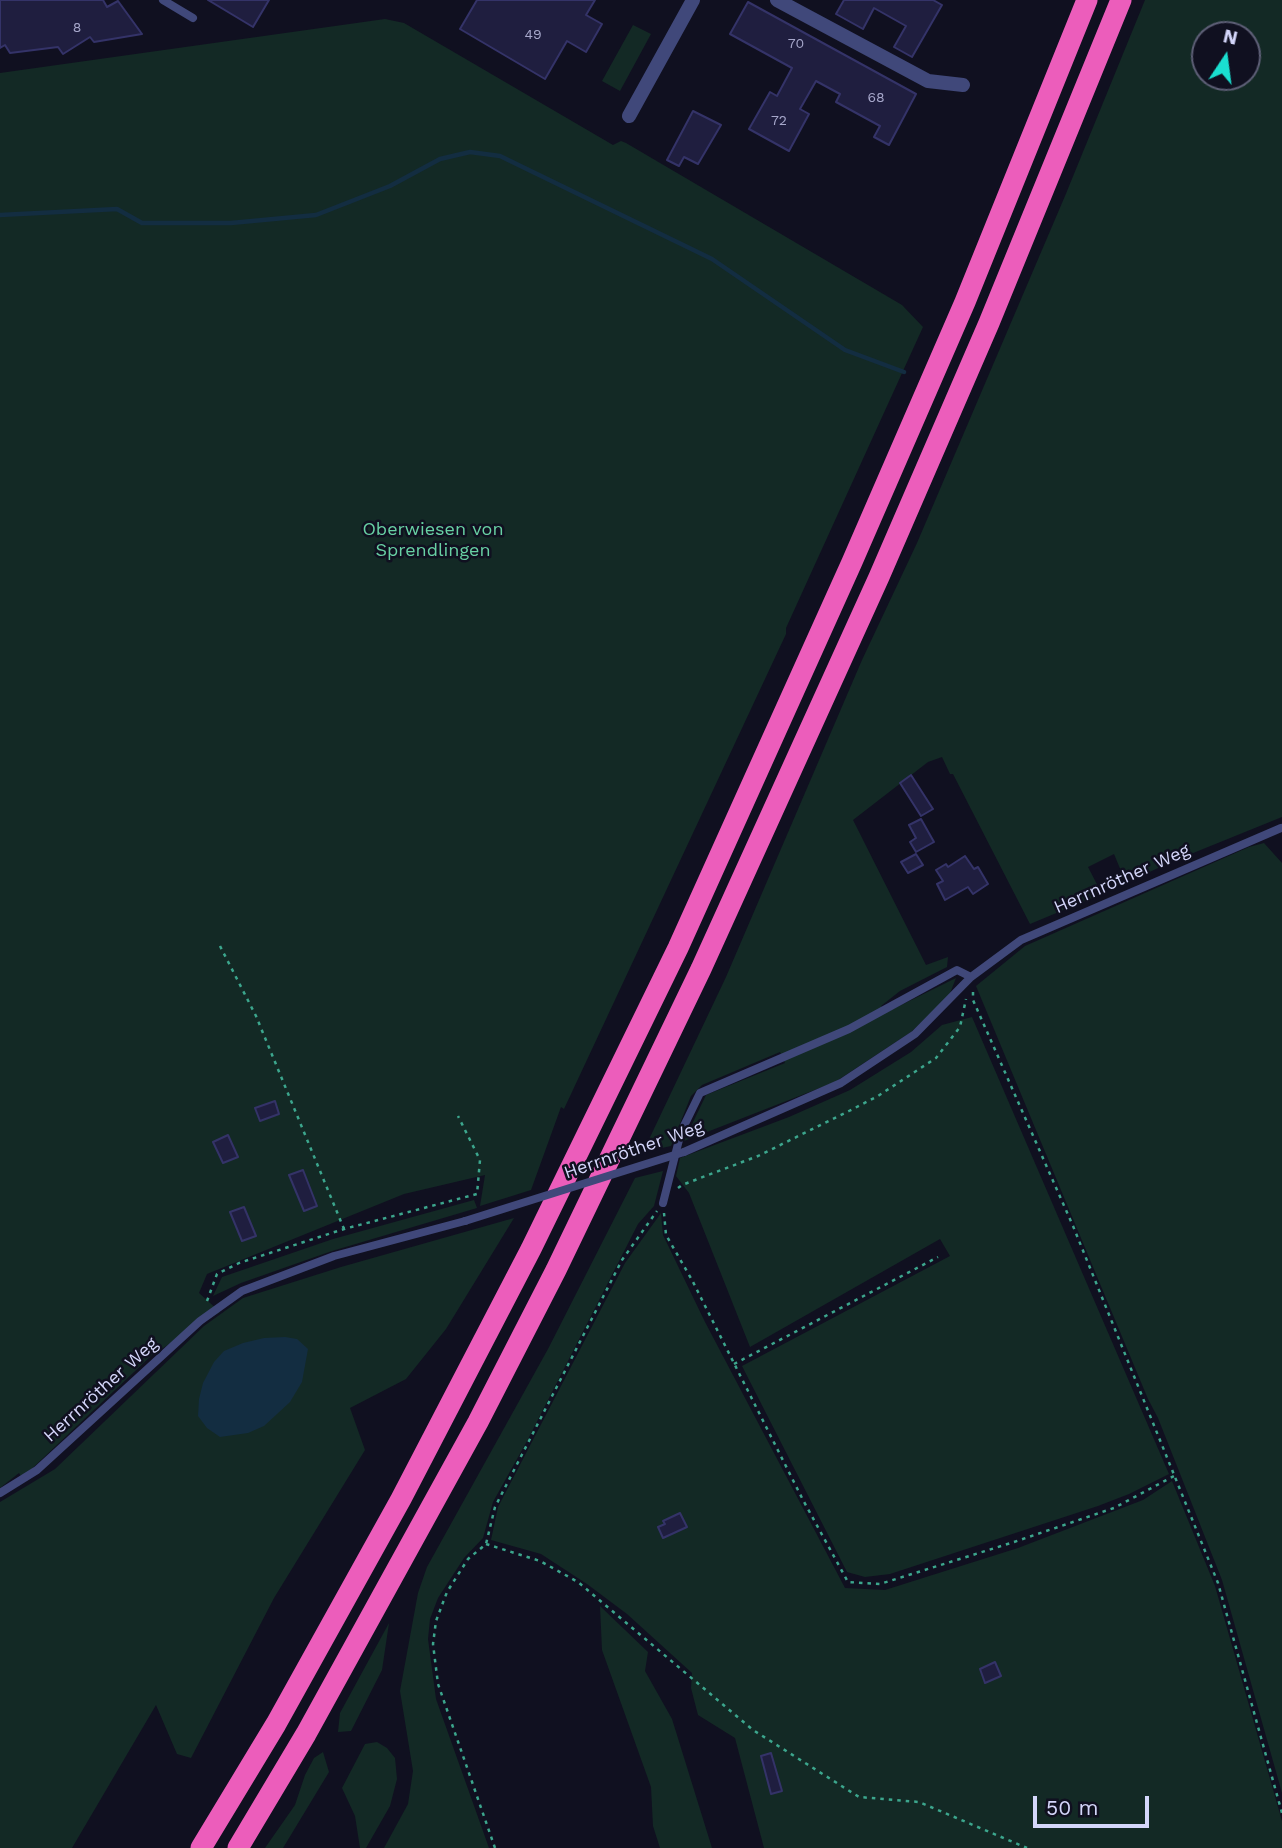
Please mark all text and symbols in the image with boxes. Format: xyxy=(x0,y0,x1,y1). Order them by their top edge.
house number: 8 xyxy=(73,20,81,36)
north arrow xyxy=(1191,21,1261,91)
text: N xyxy=(1221,24,1240,50)
house number: 49 xyxy=(524,27,542,43)
house number: 70 xyxy=(788,36,804,52)
house number: 68 xyxy=(867,90,885,106)
house number: 72 xyxy=(771,113,787,129)
park label: Oberwiesen von Sprendlingen xyxy=(362,519,504,562)
street label: Herrnröther Weg xyxy=(1051,839,1193,919)
street label: Herrnröther Weg xyxy=(561,1116,707,1184)
street label: Herrnröther Weg xyxy=(39,1333,163,1447)
scale bar xyxy=(1037,1782,1152,1826)
text: 50 m xyxy=(1046,1795,1098,1820)

